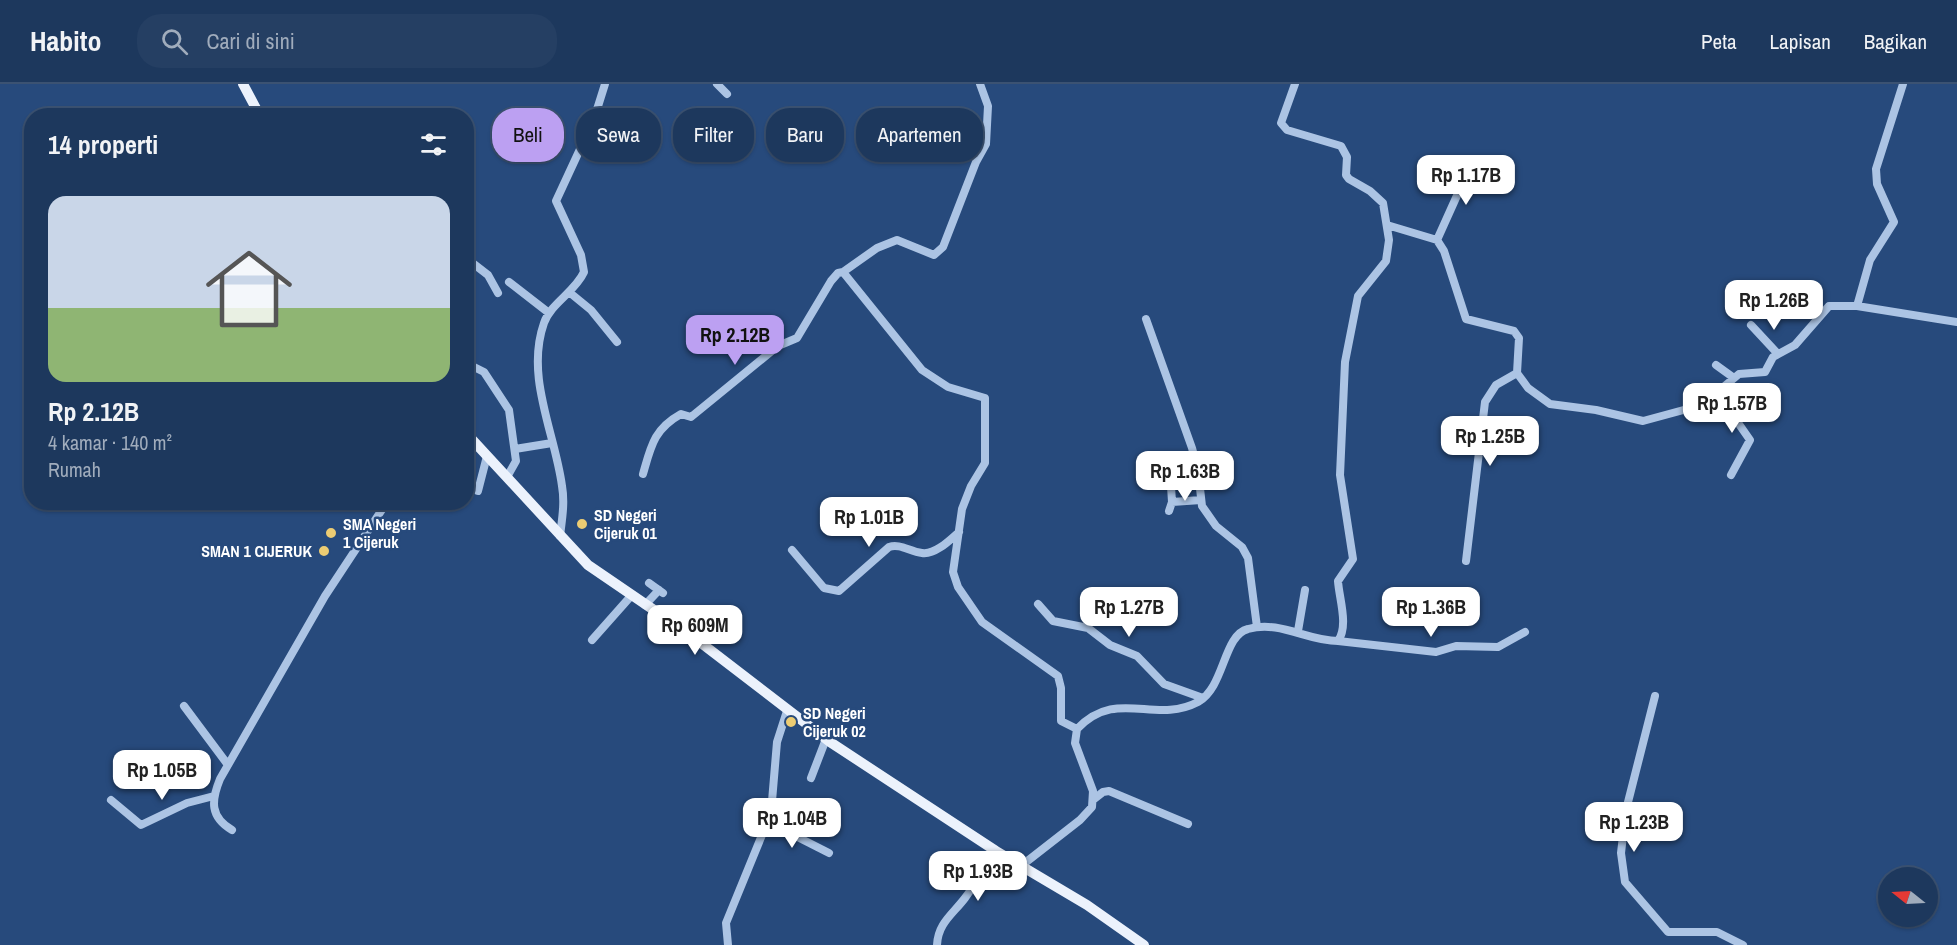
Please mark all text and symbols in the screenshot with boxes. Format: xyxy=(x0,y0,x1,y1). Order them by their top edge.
search box xyxy=(137,14,557,68)
text: Habito xyxy=(30,22,101,60)
icon: search xyxy=(158,25,191,58)
text: Cari di sini xyxy=(206,26,295,56)
text: Peta xyxy=(1701,27,1737,56)
text: Lapisan xyxy=(1770,27,1831,56)
text: Bagikan xyxy=(1864,27,1927,56)
chip: Beli xyxy=(492,108,564,162)
chip: Sewa xyxy=(576,108,661,162)
chip: Filter xyxy=(673,108,754,162)
chip: Baru xyxy=(766,108,844,162)
chip: Apartemen xyxy=(856,108,983,162)
text: 14 properti xyxy=(48,127,158,162)
icon: filters xyxy=(417,128,450,161)
pin: Rp 1.17B xyxy=(1404,155,1528,206)
text: Rp 1.17B xyxy=(1431,161,1501,188)
icon: home xyxy=(195,235,303,343)
pin: Rp 1.26B xyxy=(1712,280,1836,331)
text: Rp 1.26B xyxy=(1739,286,1809,313)
pin: Rp 2.12B xyxy=(673,315,797,366)
text: Rp 2.12B xyxy=(700,321,770,348)
pin: Rp 1.57B xyxy=(1670,383,1794,434)
text: Rp 1.57B xyxy=(1697,389,1767,416)
text: Rp 2.12B xyxy=(48,394,139,429)
pin: Rp 1.25B xyxy=(1428,416,1552,467)
text: Rp 1.25B xyxy=(1455,422,1525,449)
text: 4 kamar · 140 m² xyxy=(48,429,172,456)
pin: Rp 1.63B xyxy=(1123,451,1247,502)
text: Rumah xyxy=(48,456,101,483)
text: Rp 1.63B xyxy=(1150,457,1220,484)
pin: Rp 1.01B xyxy=(807,497,931,548)
text: Rp 1.01B xyxy=(834,503,904,530)
place label: SD Negeri Cijeruk 01 xyxy=(594,504,657,544)
place label: SMA Negeri 1 Cijeruk xyxy=(343,513,416,553)
marker: SD Negeri Cijeruk 01 xyxy=(575,517,589,531)
marker: SMA Negeri 1 Cijeruk xyxy=(324,526,338,540)
place label: SMAN 1 CIJERUK xyxy=(201,540,313,562)
marker: SMAN 1 CIJERUK xyxy=(317,544,331,558)
pin: Rp 1.27B xyxy=(1067,587,1191,638)
pin: Rp 1.36B xyxy=(1369,587,1493,638)
text: Rp 1.27B xyxy=(1094,593,1164,620)
text: Rp 1.36B xyxy=(1396,593,1466,620)
pin: Rp 609M xyxy=(640,605,750,656)
text: Rp 609M xyxy=(661,611,729,638)
place label: SD Negeri Cijeruk 02 xyxy=(803,702,866,742)
marker: SD Negeri Cijeruk 02 xyxy=(784,715,798,729)
pin: Rp 1.05B xyxy=(100,750,224,801)
text: Rp 1.05B xyxy=(127,756,197,783)
pin: Rp 1.04B xyxy=(730,798,854,849)
pin: Rp 1.23B xyxy=(1572,802,1696,853)
text: Rp 1.04B xyxy=(757,804,827,831)
text: Rp 1.23B xyxy=(1599,808,1669,835)
pin: Rp 1.93B xyxy=(916,851,1040,902)
text: Rp 1.93B xyxy=(943,857,1013,884)
north arrow xyxy=(1878,867,1938,927)
map controls xyxy=(1878,867,1938,927)

